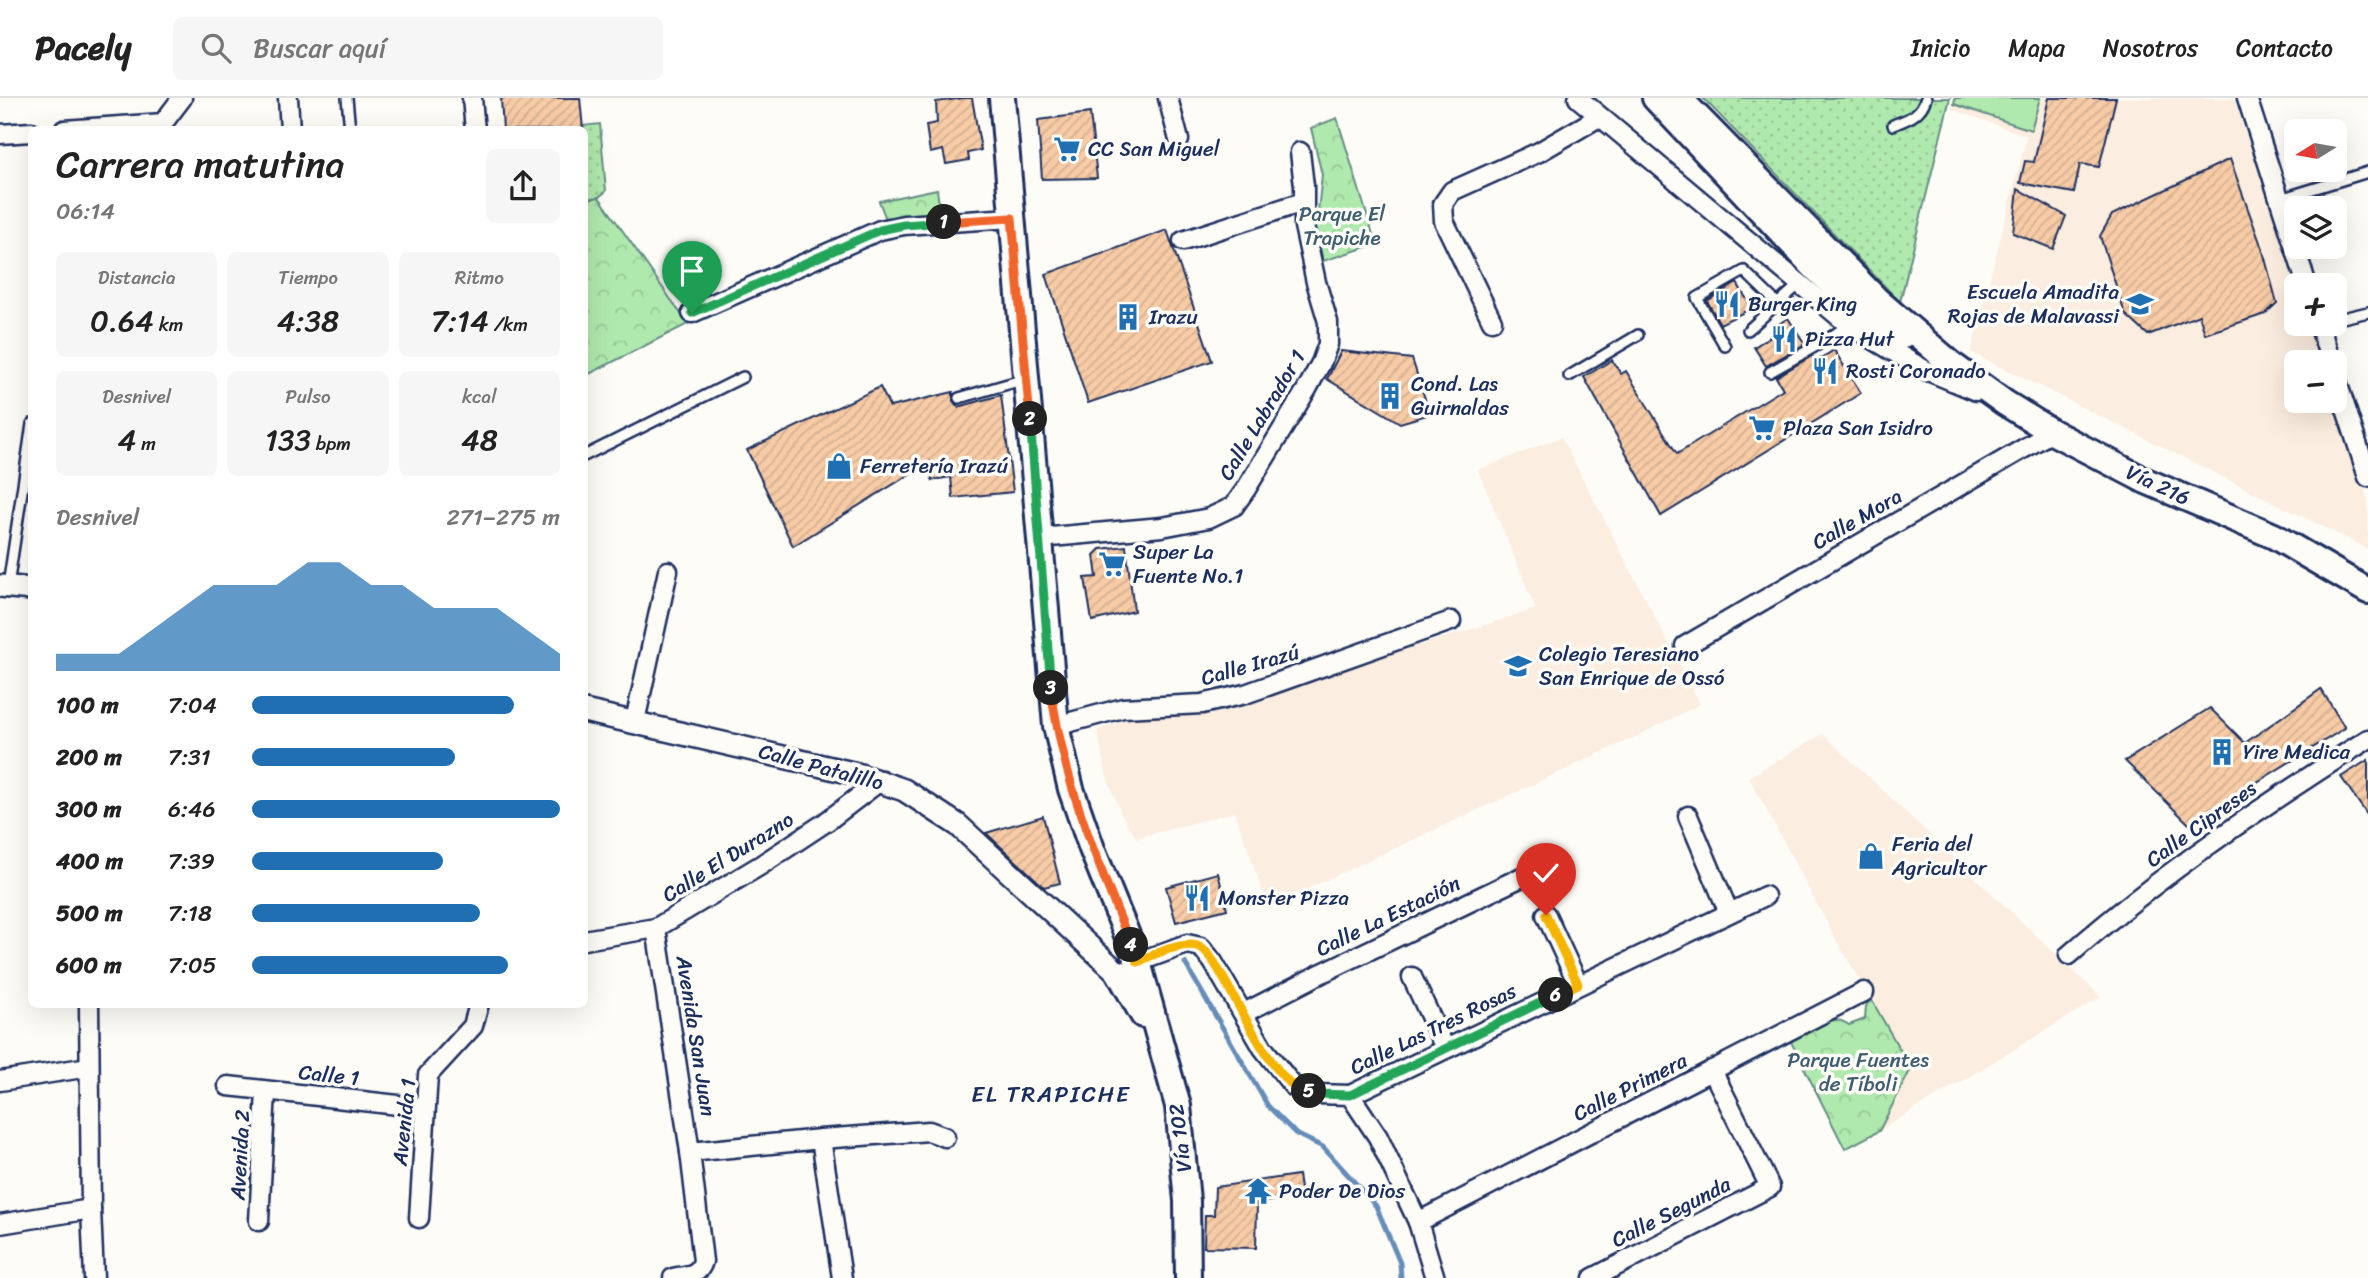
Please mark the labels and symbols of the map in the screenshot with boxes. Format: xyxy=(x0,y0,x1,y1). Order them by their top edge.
north arrow xyxy=(2284,119,2347,182)
place label: CC San Miguel xyxy=(1088,130,1221,168)
supermarket icon: CC San Miguel xyxy=(1052,134,1082,164)
park label: Parque El Trapiche xyxy=(1299,195,1386,257)
pin: 1 xyxy=(926,204,962,240)
pin xyxy=(662,241,722,313)
place label: Escuela Amadita Rojas de Malavassi xyxy=(1948,273,2120,335)
place label: Burger King xyxy=(1748,285,1857,323)
restaurant icon: Burger King xyxy=(1712,289,1742,319)
school or university icon: Escuela Amadita Rojas de Malavassi xyxy=(2125,289,2155,319)
place label: Irazu xyxy=(1148,298,1198,336)
building icon: Irazu xyxy=(1113,302,1143,332)
place label: Pizza Hut xyxy=(1805,320,1896,358)
restaurant icon: Pizza Hut xyxy=(1769,324,1799,354)
street label: Calle Labrador 1 xyxy=(1208,342,1316,488)
place label: Rosti Coronado xyxy=(1846,352,1986,390)
restaurant icon: Rosti Coronado xyxy=(1810,356,1840,386)
place label: Cond. Las Guirnaldas xyxy=(1411,365,1509,427)
building icon: Cond. Las Guirnaldas xyxy=(1375,381,1405,411)
pin: 2 xyxy=(1012,402,1048,436)
place label: Plaza San Isidro xyxy=(1783,409,1933,447)
supermarket icon: Plaza San Isidro xyxy=(1747,413,1777,443)
place label: Ferretería Irazú xyxy=(860,447,1009,485)
shop icon: Ferretería Irazú xyxy=(824,451,854,481)
street label: Vía 216 xyxy=(2119,454,2197,516)
street label: Calle Mora xyxy=(1804,477,1910,560)
place label: Super La Fuente No.1 xyxy=(1133,533,1243,595)
supermarket icon: Super La Fuente No.1 xyxy=(1097,549,1127,579)
street label: Calle Irazú xyxy=(1196,633,1304,697)
place label: Colegio Teresiano San Enrique de Ossó xyxy=(1539,635,1725,697)
school or university icon: Colegio Teresiano San Enrique de Ossó xyxy=(1503,651,1533,681)
pin: 3 xyxy=(1034,670,1068,706)
street label: Calle Patalillo xyxy=(754,732,888,802)
place label: Yire Medica xyxy=(2243,733,2350,771)
building icon: Yire Medica xyxy=(2207,737,2237,767)
street label: Calle Cipreses xyxy=(2137,770,2265,878)
street label: Calle El Durazno xyxy=(654,801,802,913)
place label: Feria del Agricultor xyxy=(1891,825,1988,887)
shop icon: Feria del Agricultor xyxy=(1856,841,1886,871)
pin xyxy=(1516,843,1576,915)
street label: Calle La Estación xyxy=(1309,865,1467,967)
place label: Monster Pizza xyxy=(1218,879,1350,917)
restaurant icon: Monster Pizza xyxy=(1182,883,1212,913)
pin: 4 xyxy=(1114,928,1148,962)
street label: Avenida San Juan xyxy=(664,952,727,1119)
street label: Calle Las Tres Rosas xyxy=(1343,972,1523,1086)
pin: 6 xyxy=(1538,978,1574,1012)
park label: Parque Fuentes de Tíboli xyxy=(1787,1041,1929,1103)
street label: Calle Primera xyxy=(1566,1042,1695,1132)
street label: Calle 1 xyxy=(297,1053,361,1097)
district label: EL TRAPICHE xyxy=(971,1074,1131,1115)
pin: 5 xyxy=(1292,1074,1326,1108)
street label: Avenida 1 xyxy=(380,1076,427,1169)
street label: Vía 102 xyxy=(1157,1102,1203,1174)
street label: Avenida 2 xyxy=(219,1109,261,1202)
street label: Calle Segunda xyxy=(1604,1165,1738,1258)
place label: Poder De Dios xyxy=(1279,1172,1406,1210)
temple icon: Poder De Dios xyxy=(1243,1176,1273,1206)

